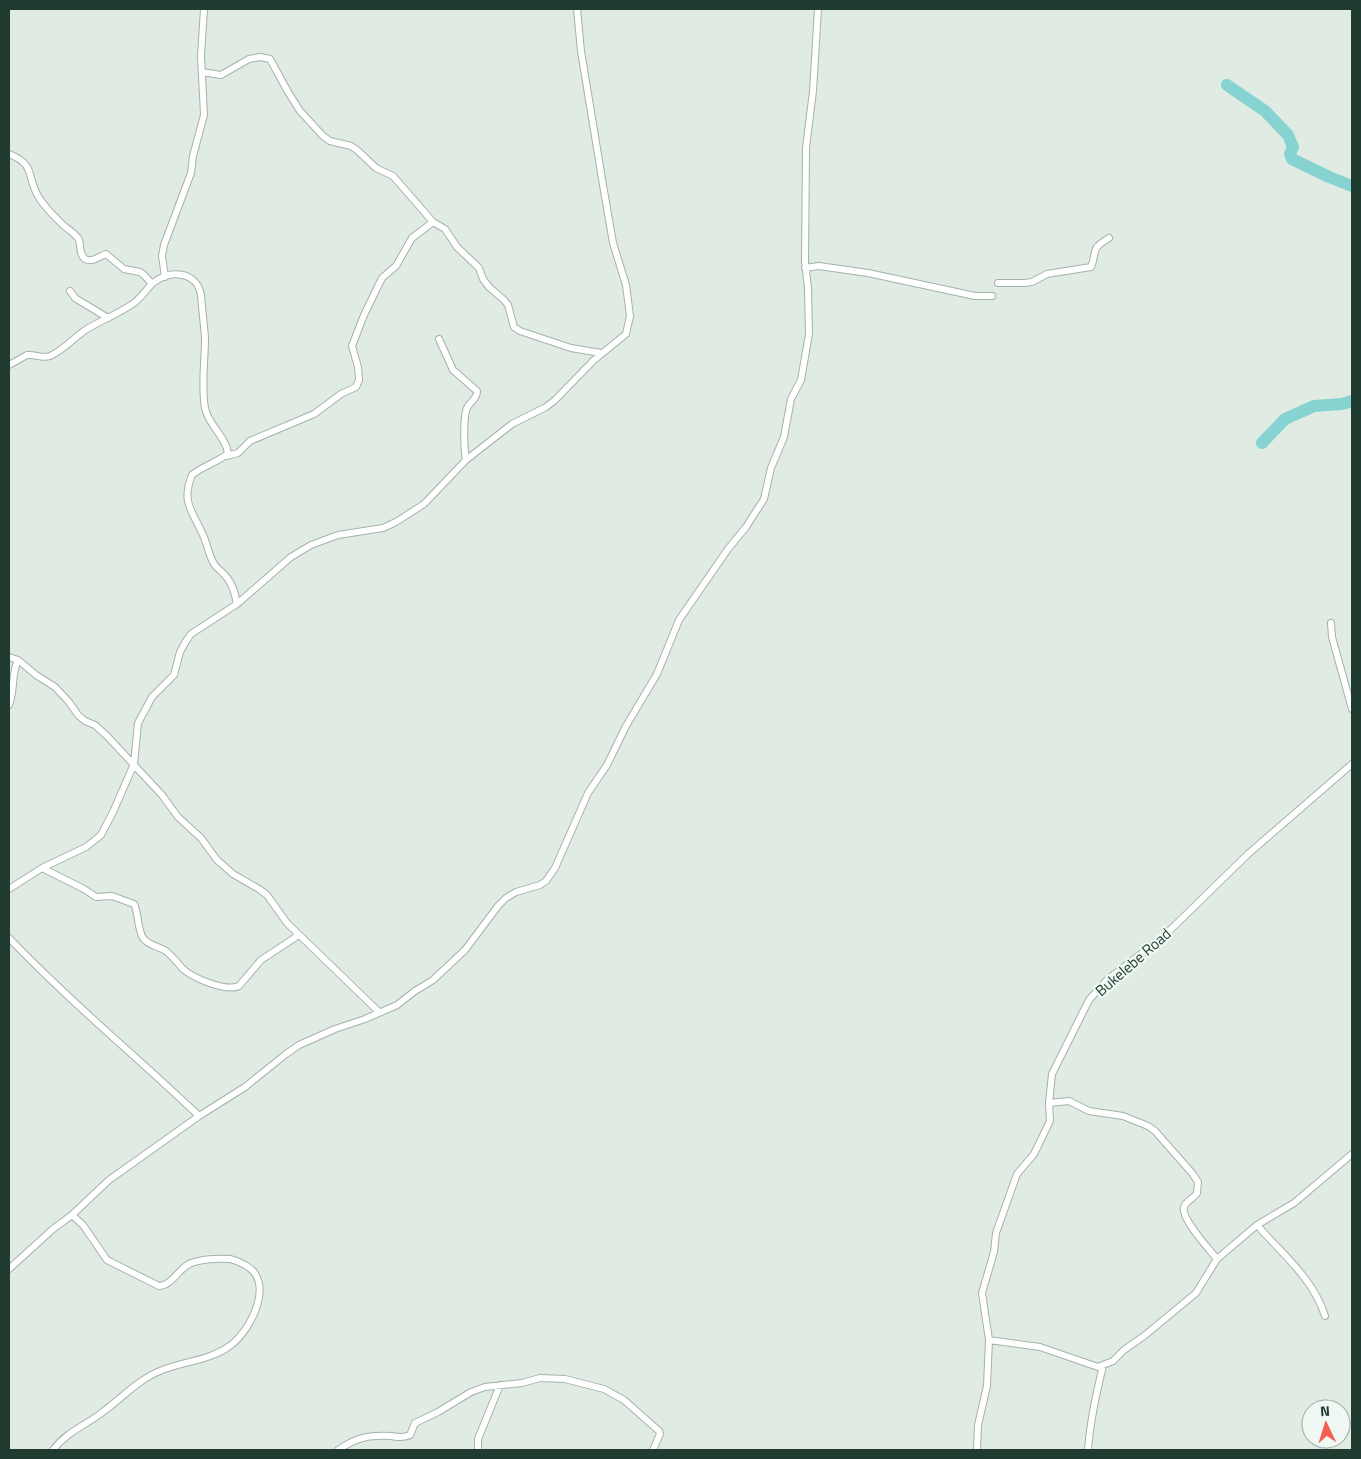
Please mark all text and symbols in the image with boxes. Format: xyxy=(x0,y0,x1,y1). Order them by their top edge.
street label: Bukelebe Road xyxy=(1090,922,1176,1002)
north arrow xyxy=(1301,1399,1351,1449)
text: N xyxy=(1319,1400,1331,1421)

